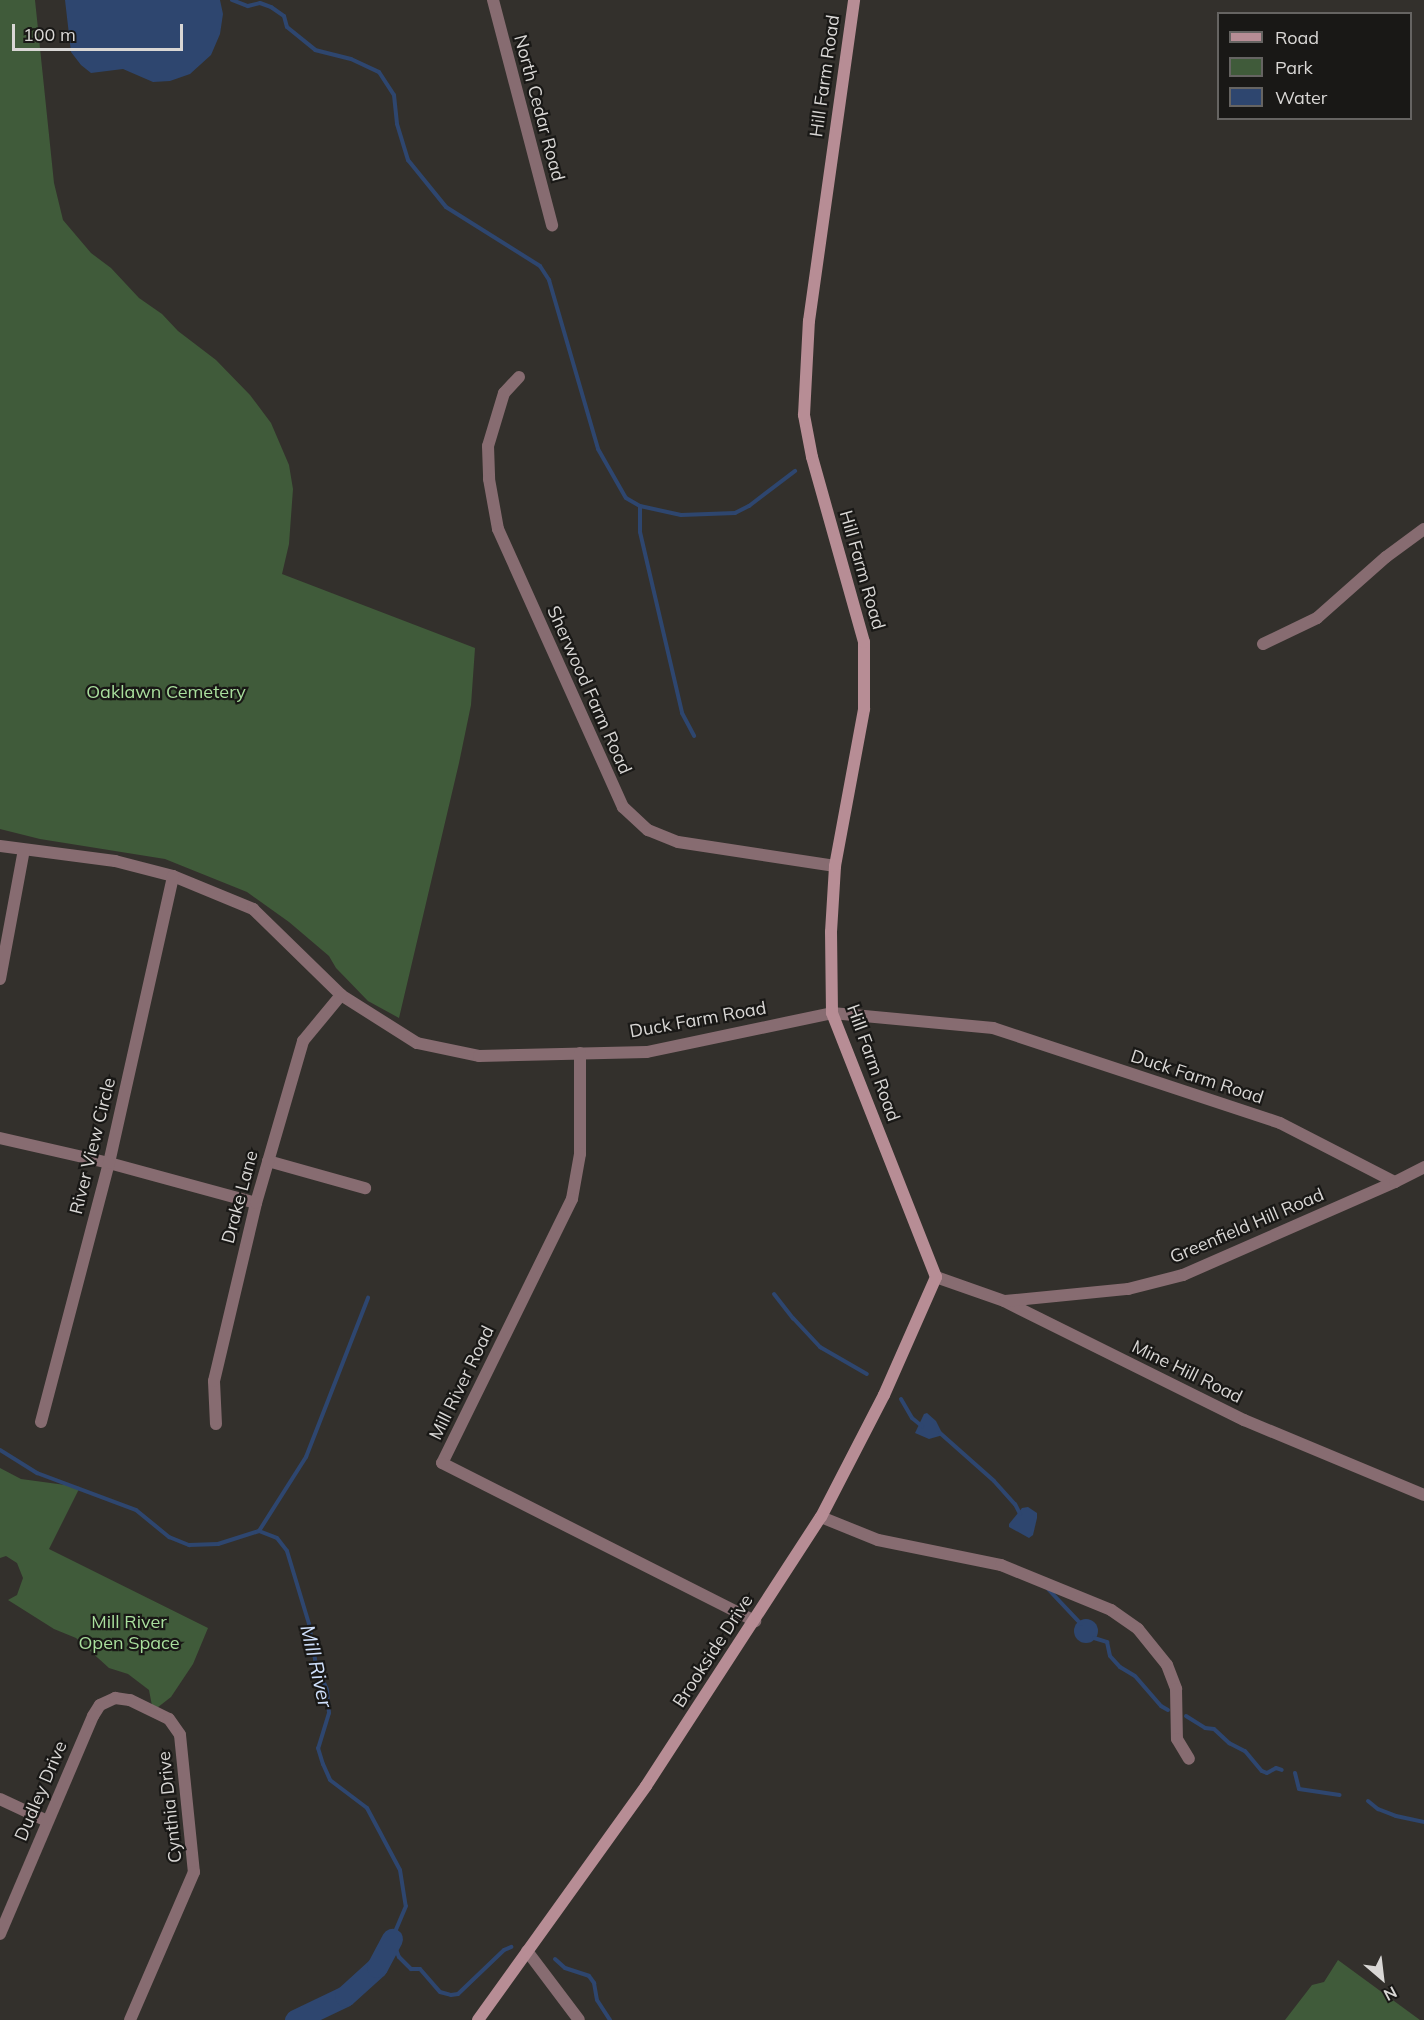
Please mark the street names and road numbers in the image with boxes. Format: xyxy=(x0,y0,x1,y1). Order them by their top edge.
street label: Hill Farm Road xyxy=(806,14,844,138)
street label: North Cedar Road xyxy=(509,32,569,184)
street label: Hill Farm Road xyxy=(835,508,889,632)
street label: Sherwood Farm Road xyxy=(542,603,636,777)
street label: Duck Farm Road xyxy=(628,997,768,1043)
street label: Hill Farm Road xyxy=(842,1001,904,1125)
street label: Duck Farm Road xyxy=(1128,1045,1266,1109)
street label: River View Circle xyxy=(66,1075,120,1217)
street label: Drake Lane xyxy=(217,1148,263,1246)
street label: Greenfield Hill Road xyxy=(1167,1184,1327,1268)
street label: Mill River Road xyxy=(425,1322,499,1444)
street label: Mine Hill Road xyxy=(1128,1336,1246,1408)
street label: Brookside Drive xyxy=(668,1590,758,1712)
street label: Dudley Drive xyxy=(10,1738,72,1844)
street label: Cynthia Drive xyxy=(153,1750,187,1864)

